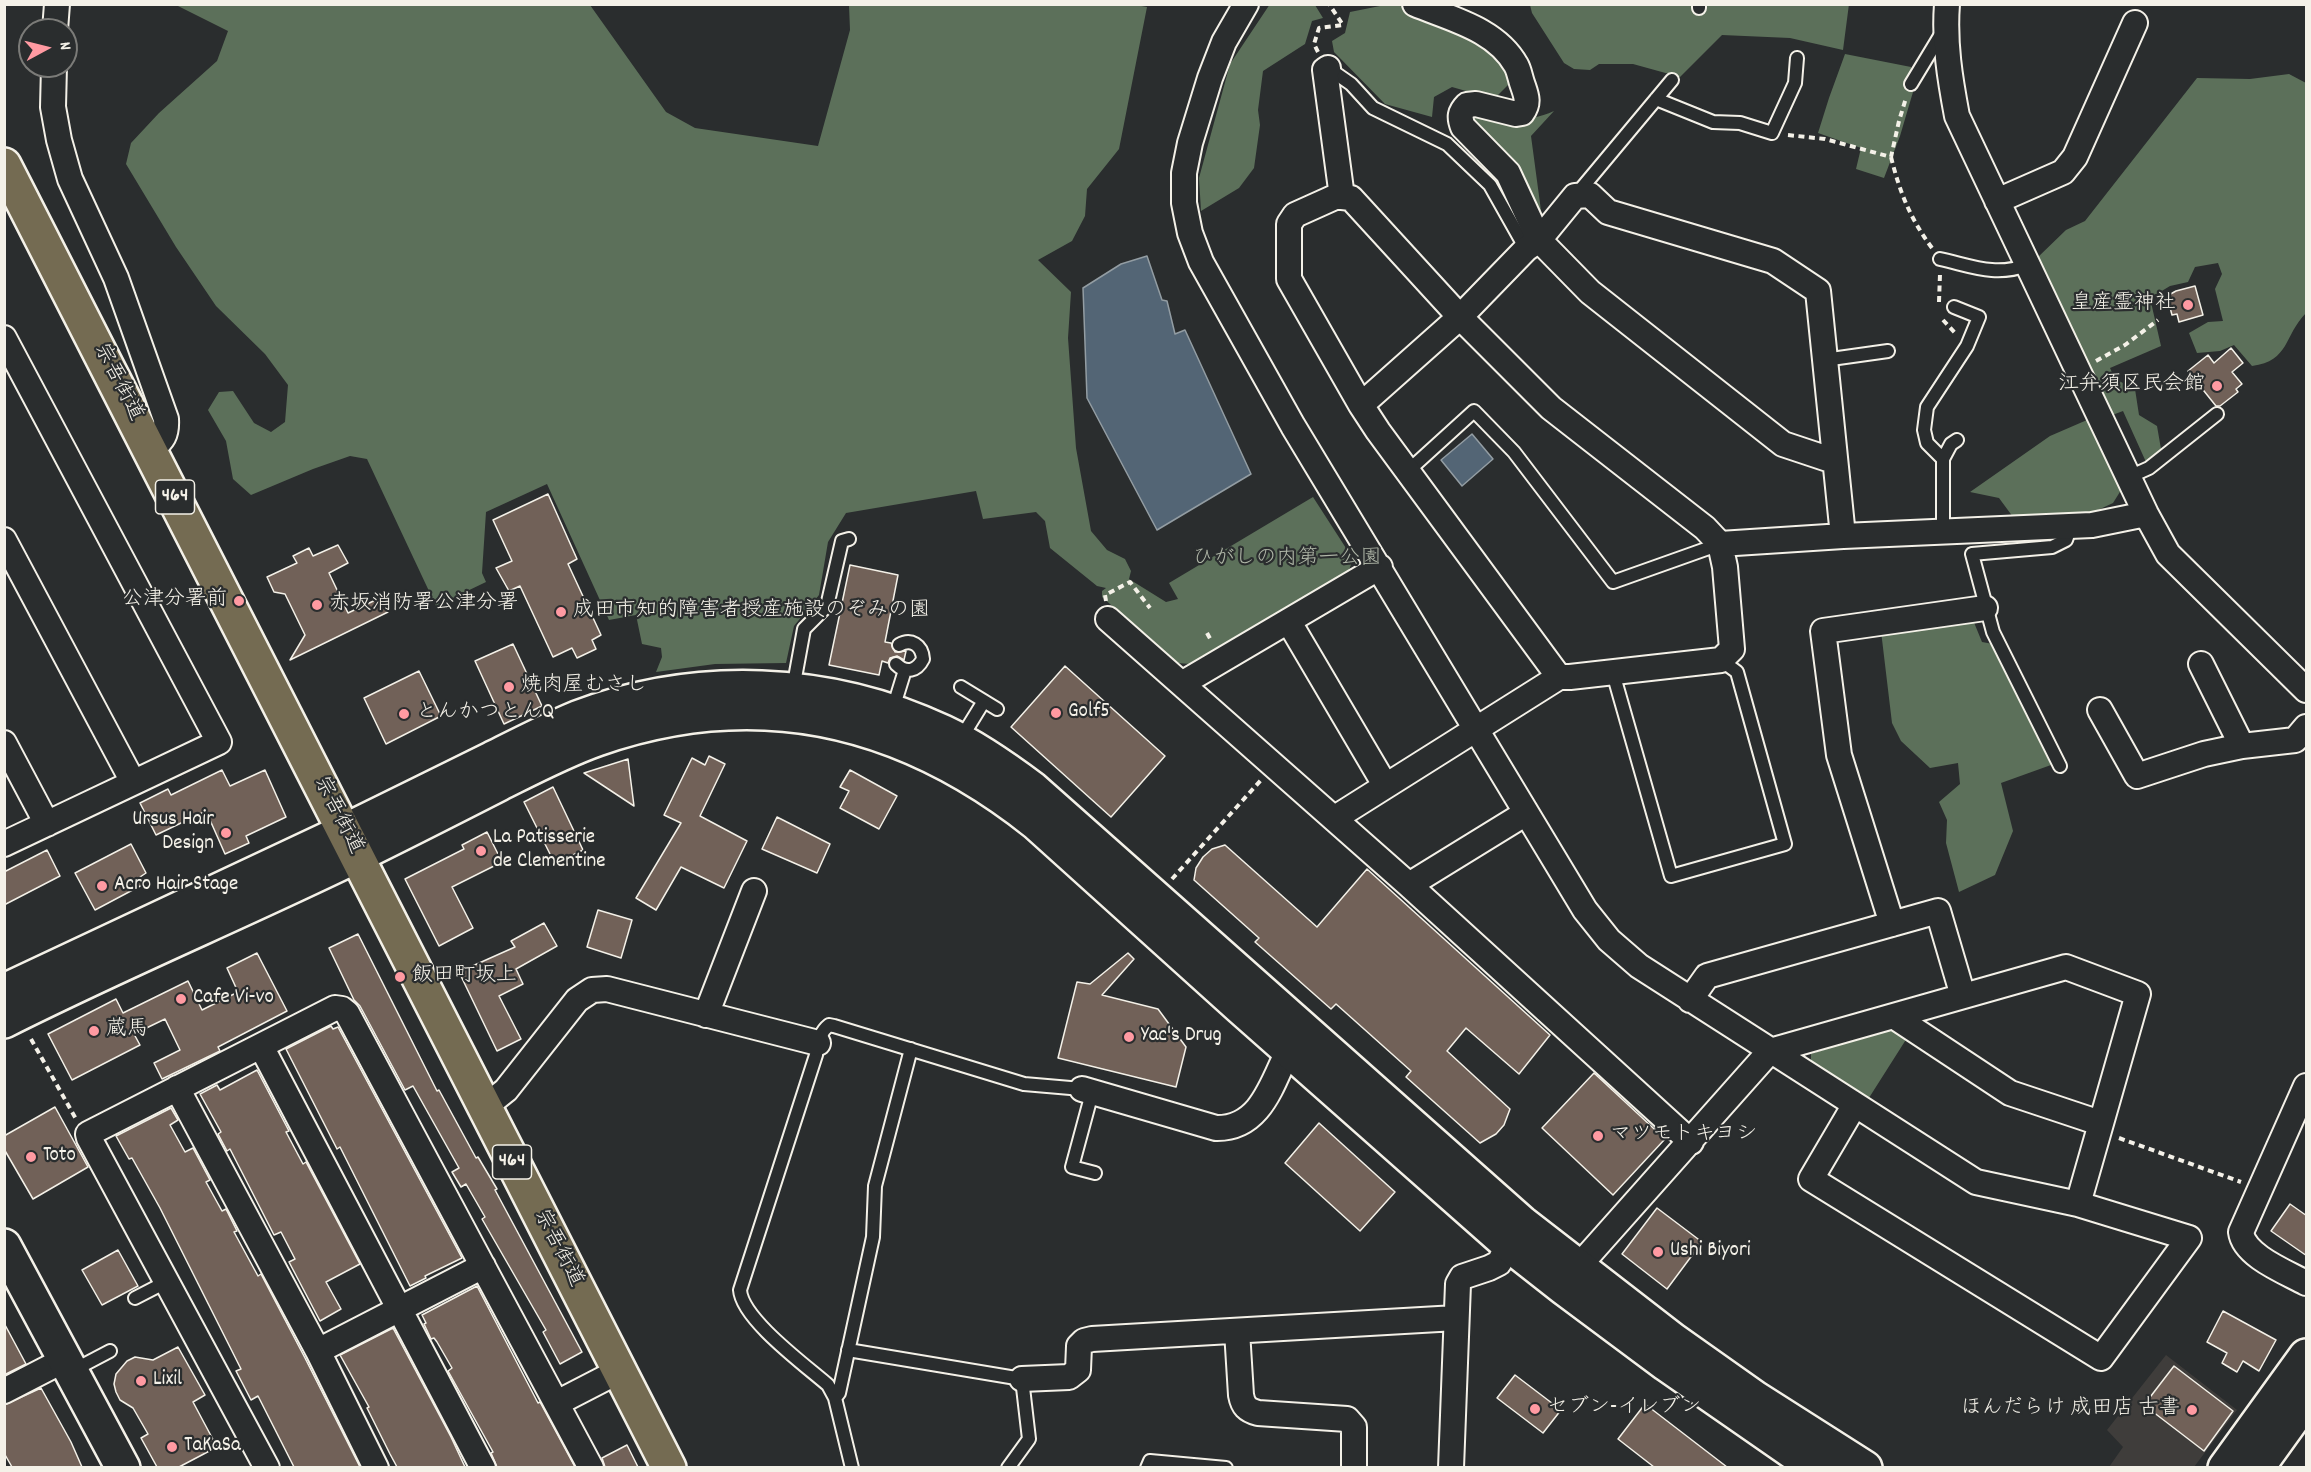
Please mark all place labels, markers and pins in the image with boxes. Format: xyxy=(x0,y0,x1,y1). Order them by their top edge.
place label: 皇産霊神社 xyxy=(2071,292,2176,318)
marker: 皇産霊神社 xyxy=(2181,298,2195,312)
place label: 江弁須区民会館 xyxy=(2058,373,2205,399)
marker: 江弁須区民会館 xyxy=(2210,379,2224,393)
place label: 公津分署前 xyxy=(122,588,227,614)
place label: 赤坂消防署公津分署 xyxy=(329,592,518,618)
marker: 公津分署前 xyxy=(232,594,246,608)
marker: 赤坂消防署公津分署 xyxy=(310,598,324,612)
place label: 成田市知的障害者授産施設のぞみの園 xyxy=(573,599,930,625)
marker: 成田市知的障害者授産施設のぞみの園 xyxy=(554,605,568,619)
place label: 焼肉屋むさし xyxy=(521,674,647,700)
marker: 焼肉屋むさし xyxy=(502,680,516,694)
place label: Golf5 xyxy=(1068,700,1110,726)
place label: とんかつとんQ xyxy=(416,701,554,727)
marker: Golf5 xyxy=(1049,706,1063,720)
marker: とんかつとんQ xyxy=(397,707,411,721)
place label: Ursus Hair Design xyxy=(132,808,214,858)
marker: Ursus Hair Design xyxy=(219,826,233,840)
place label: La Patisserie de Clementine xyxy=(493,826,605,876)
marker: La Patisserie de Clementine xyxy=(474,844,488,858)
place label: Acro Hair Stage xyxy=(114,873,238,899)
marker: Acro Hair Stage xyxy=(95,879,109,893)
place label: 飯田町坂上 xyxy=(412,964,517,990)
marker: 飯田町坂上 xyxy=(393,970,407,984)
place label: Cafe Vi-vo xyxy=(193,986,274,1012)
marker: Cafe Vi-vo xyxy=(174,992,188,1006)
place label: 蔵馬 xyxy=(106,1018,148,1044)
marker: 蔵馬 xyxy=(87,1024,101,1038)
place label: Yac's Drug xyxy=(1141,1024,1222,1050)
marker: Yac's Drug xyxy=(1122,1030,1136,1044)
place label: マツモトキヨシ xyxy=(1610,1123,1757,1149)
marker: マツモトキヨシ xyxy=(1591,1129,1605,1143)
place label: Toto xyxy=(43,1144,76,1170)
marker: Toto xyxy=(24,1150,38,1164)
place label: Ushi Biyori xyxy=(1670,1239,1751,1265)
marker: Ushi Biyori xyxy=(1651,1245,1665,1259)
place label: Lixil xyxy=(153,1368,182,1394)
marker: Lixil xyxy=(134,1374,148,1388)
place label: セブン-イレブン xyxy=(1547,1396,1701,1422)
place label: ほんだらけ 成田店 古書 xyxy=(1960,1397,2180,1423)
marker: セブン-イレブン xyxy=(1528,1402,1542,1416)
marker: ほんだらけ 成田店 古書 xyxy=(2185,1403,2199,1417)
place label: TaKaSa xyxy=(184,1434,241,1460)
marker: TaKaSa xyxy=(165,1440,179,1454)

